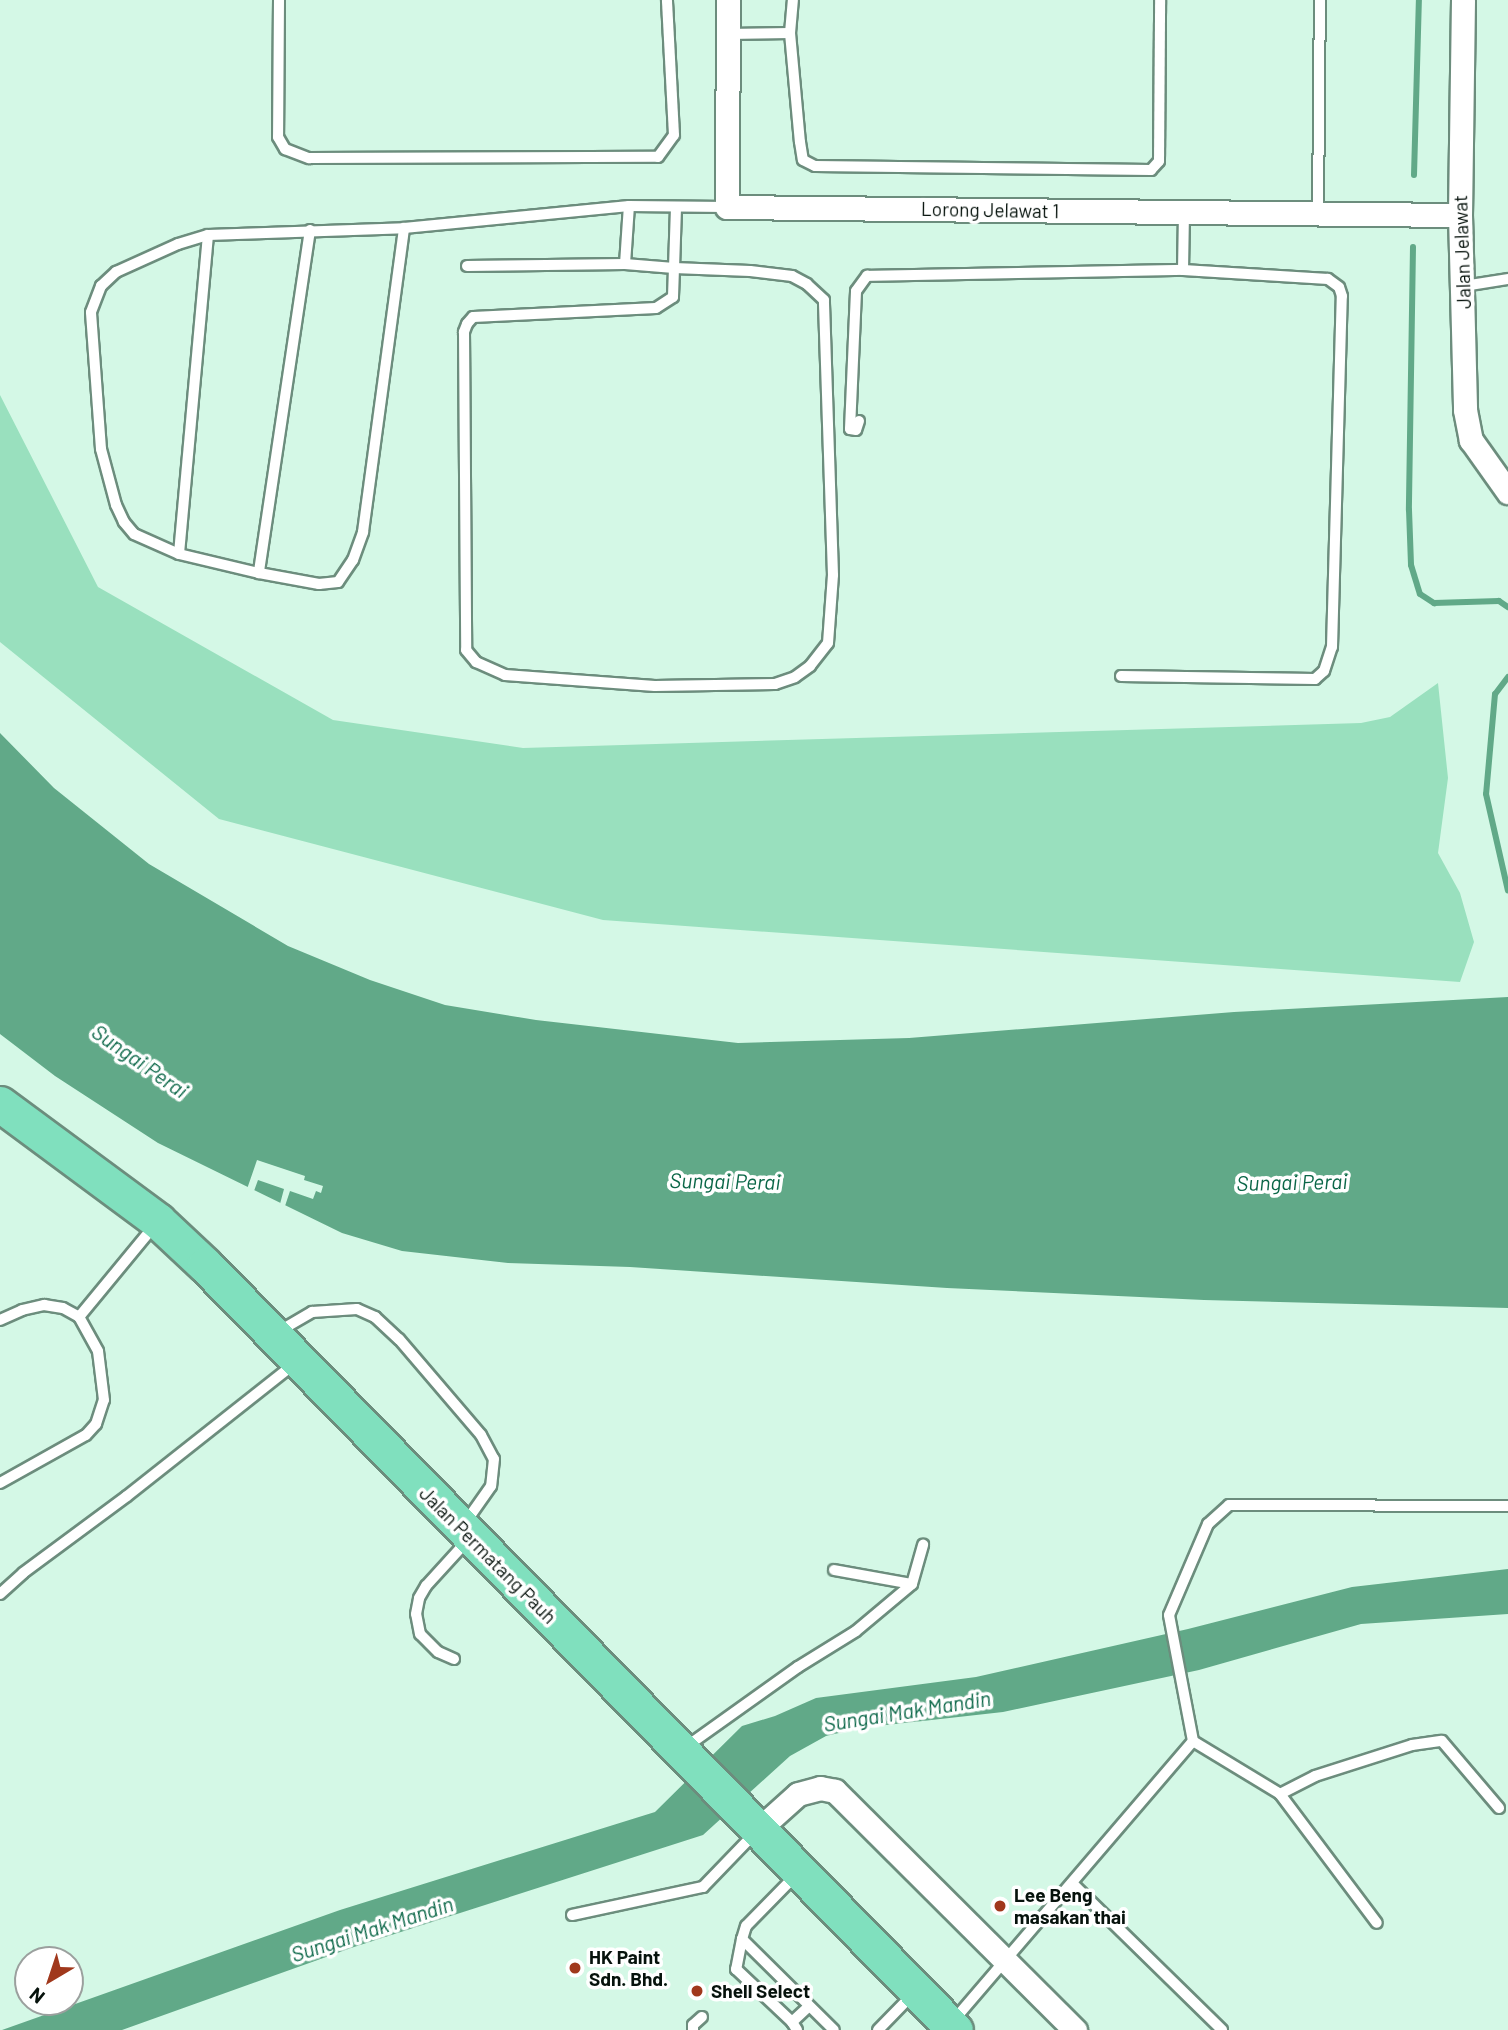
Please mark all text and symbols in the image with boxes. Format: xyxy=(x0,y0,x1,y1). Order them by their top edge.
street label: Jalan Jelawat xyxy=(1449,195,1475,309)
street label: Lorong Jelawat 1 xyxy=(921,197,1059,223)
water label: Sungai Perai xyxy=(87,1019,193,1103)
water label: Sungai Perai xyxy=(669,1167,781,1195)
water label: Sungai Perai xyxy=(1236,1168,1348,1196)
street label: Jalan Permatang Pauh xyxy=(415,1482,561,1628)
water label: Sungai Mak Mandin xyxy=(822,1685,992,1737)
place label: Lee Beng masakan thai xyxy=(1014,1884,1126,1928)
water label: Sungai Mak Mandin xyxy=(288,1891,456,1967)
marker: Lee Beng masakan thai xyxy=(992,1898,1008,1914)
north arrow xyxy=(14,1946,84,2016)
place label: HK Paint Sdn. Bhd. xyxy=(589,1946,668,1990)
marker: HK Paint Sdn. Bhd. xyxy=(567,1960,583,1976)
place label: Shell Select xyxy=(711,1980,810,2002)
text: N xyxy=(25,1983,49,2009)
marker: Shell Select xyxy=(689,1983,705,1999)

